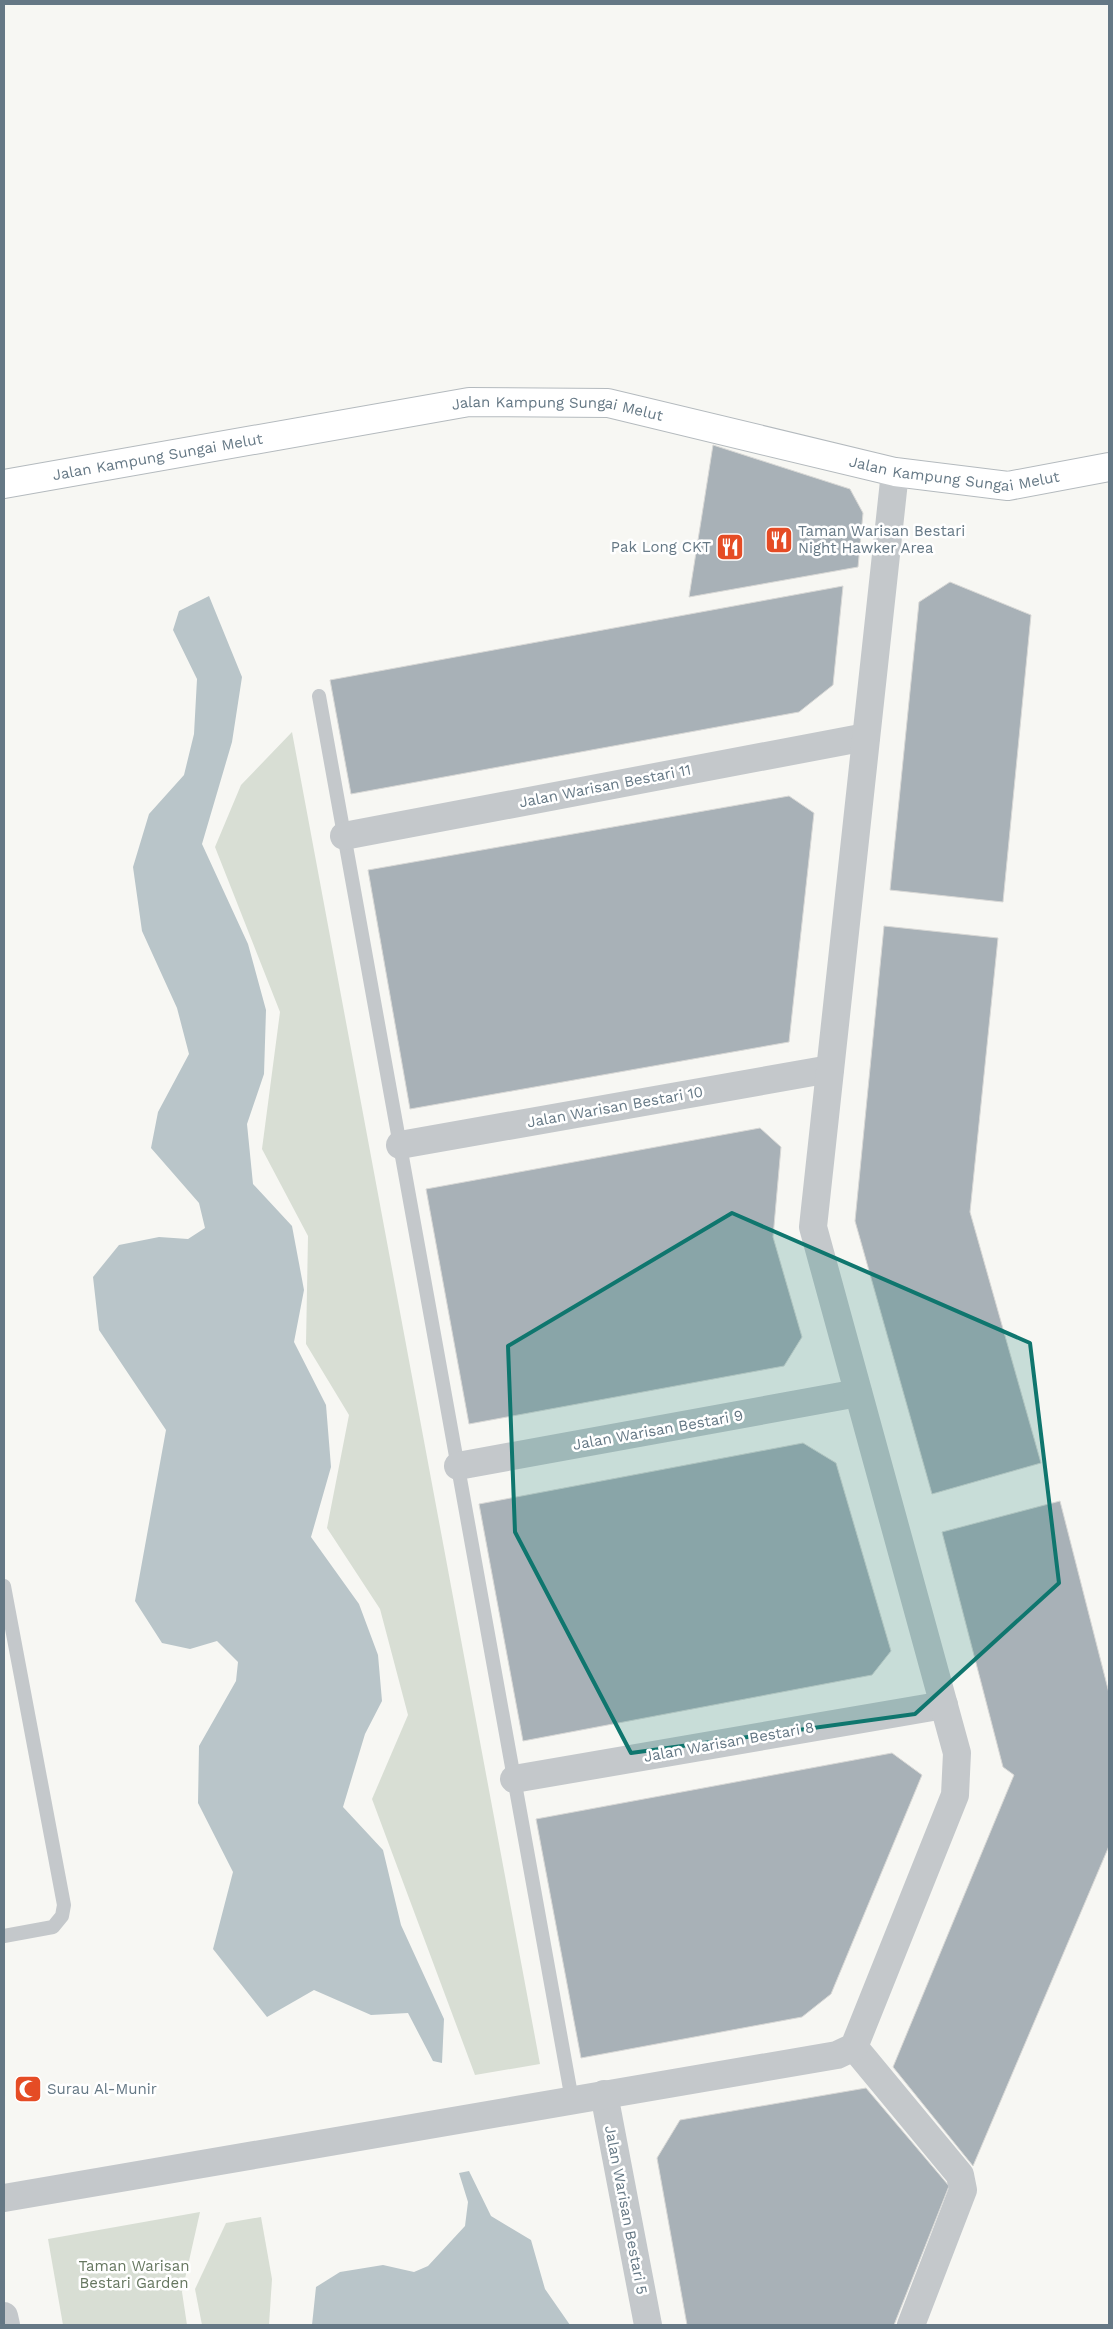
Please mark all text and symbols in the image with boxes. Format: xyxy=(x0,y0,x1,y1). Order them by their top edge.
street label: Jalan Kampung Sungai Melut xyxy=(450,393,666,425)
street label: Jalan Kampung Sungai Melut xyxy=(51,429,265,484)
street label: Jalan Kampung Sungai Melut xyxy=(847,452,1062,495)
place label: Taman Warisan Bestari Night Hawker Area xyxy=(798,522,965,557)
restaurant icon: Taman Warisan Bestari Night Hawker Area xyxy=(764,525,794,555)
restaurant icon: Pak Long CKT xyxy=(715,532,745,562)
place label: Pak Long CKT xyxy=(611,538,711,556)
street label: Jalan Warisan Bestari 11 xyxy=(517,760,693,812)
street label: Jalan Warisan Bestari 10 xyxy=(526,1083,704,1131)
street label: Jalan Warisan Bestari 9 xyxy=(571,1406,745,1454)
street label: Jalan Warisan Bestari 8 xyxy=(642,1718,816,1766)
mosque icon: Surau Al-Munir xyxy=(13,2074,43,2104)
place label: Surau Al-Munir xyxy=(47,2080,157,2098)
street label: Jalan Warisan Bestari 5 xyxy=(601,2124,651,2296)
park label: Taman Warisan Bestari Garden xyxy=(79,2257,189,2292)

